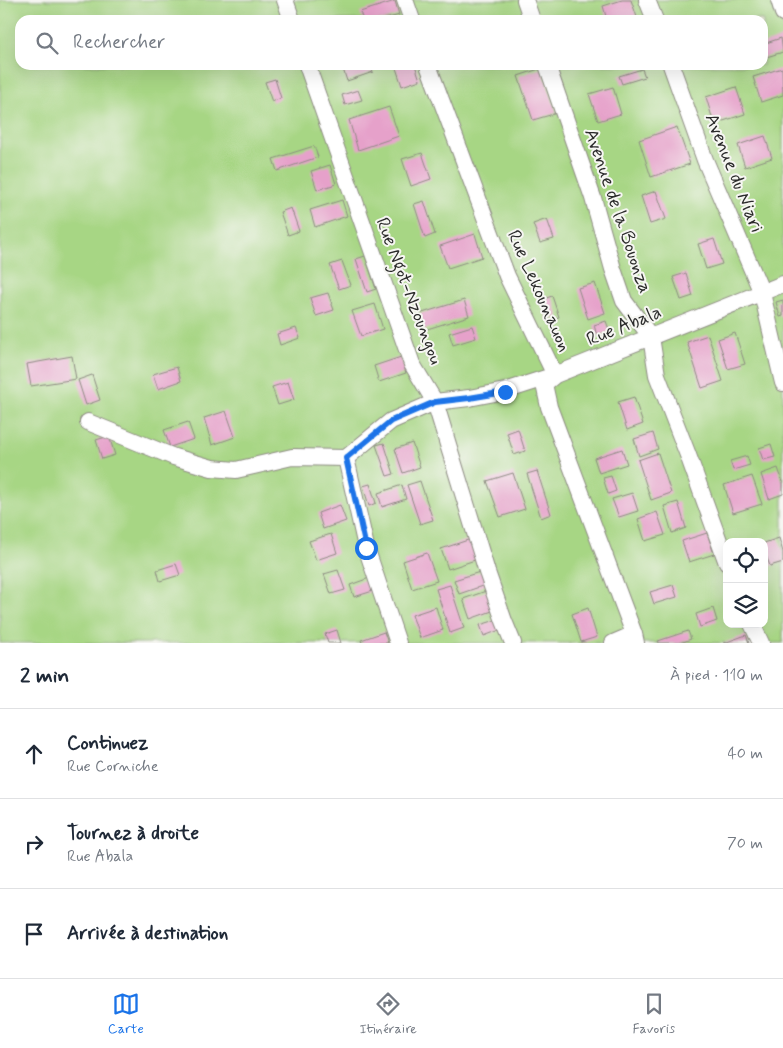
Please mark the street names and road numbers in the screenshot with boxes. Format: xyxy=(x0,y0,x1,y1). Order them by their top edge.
street label: Avenue du Niari xyxy=(699,110,769,236)
street label: Avenue de la Bouonza xyxy=(578,125,658,297)
street label: Rue Ngot-Nzoungou xyxy=(367,214,448,369)
street label: Rue Lekounauon xyxy=(501,226,577,356)
street label: Rue Abala xyxy=(583,300,665,352)

